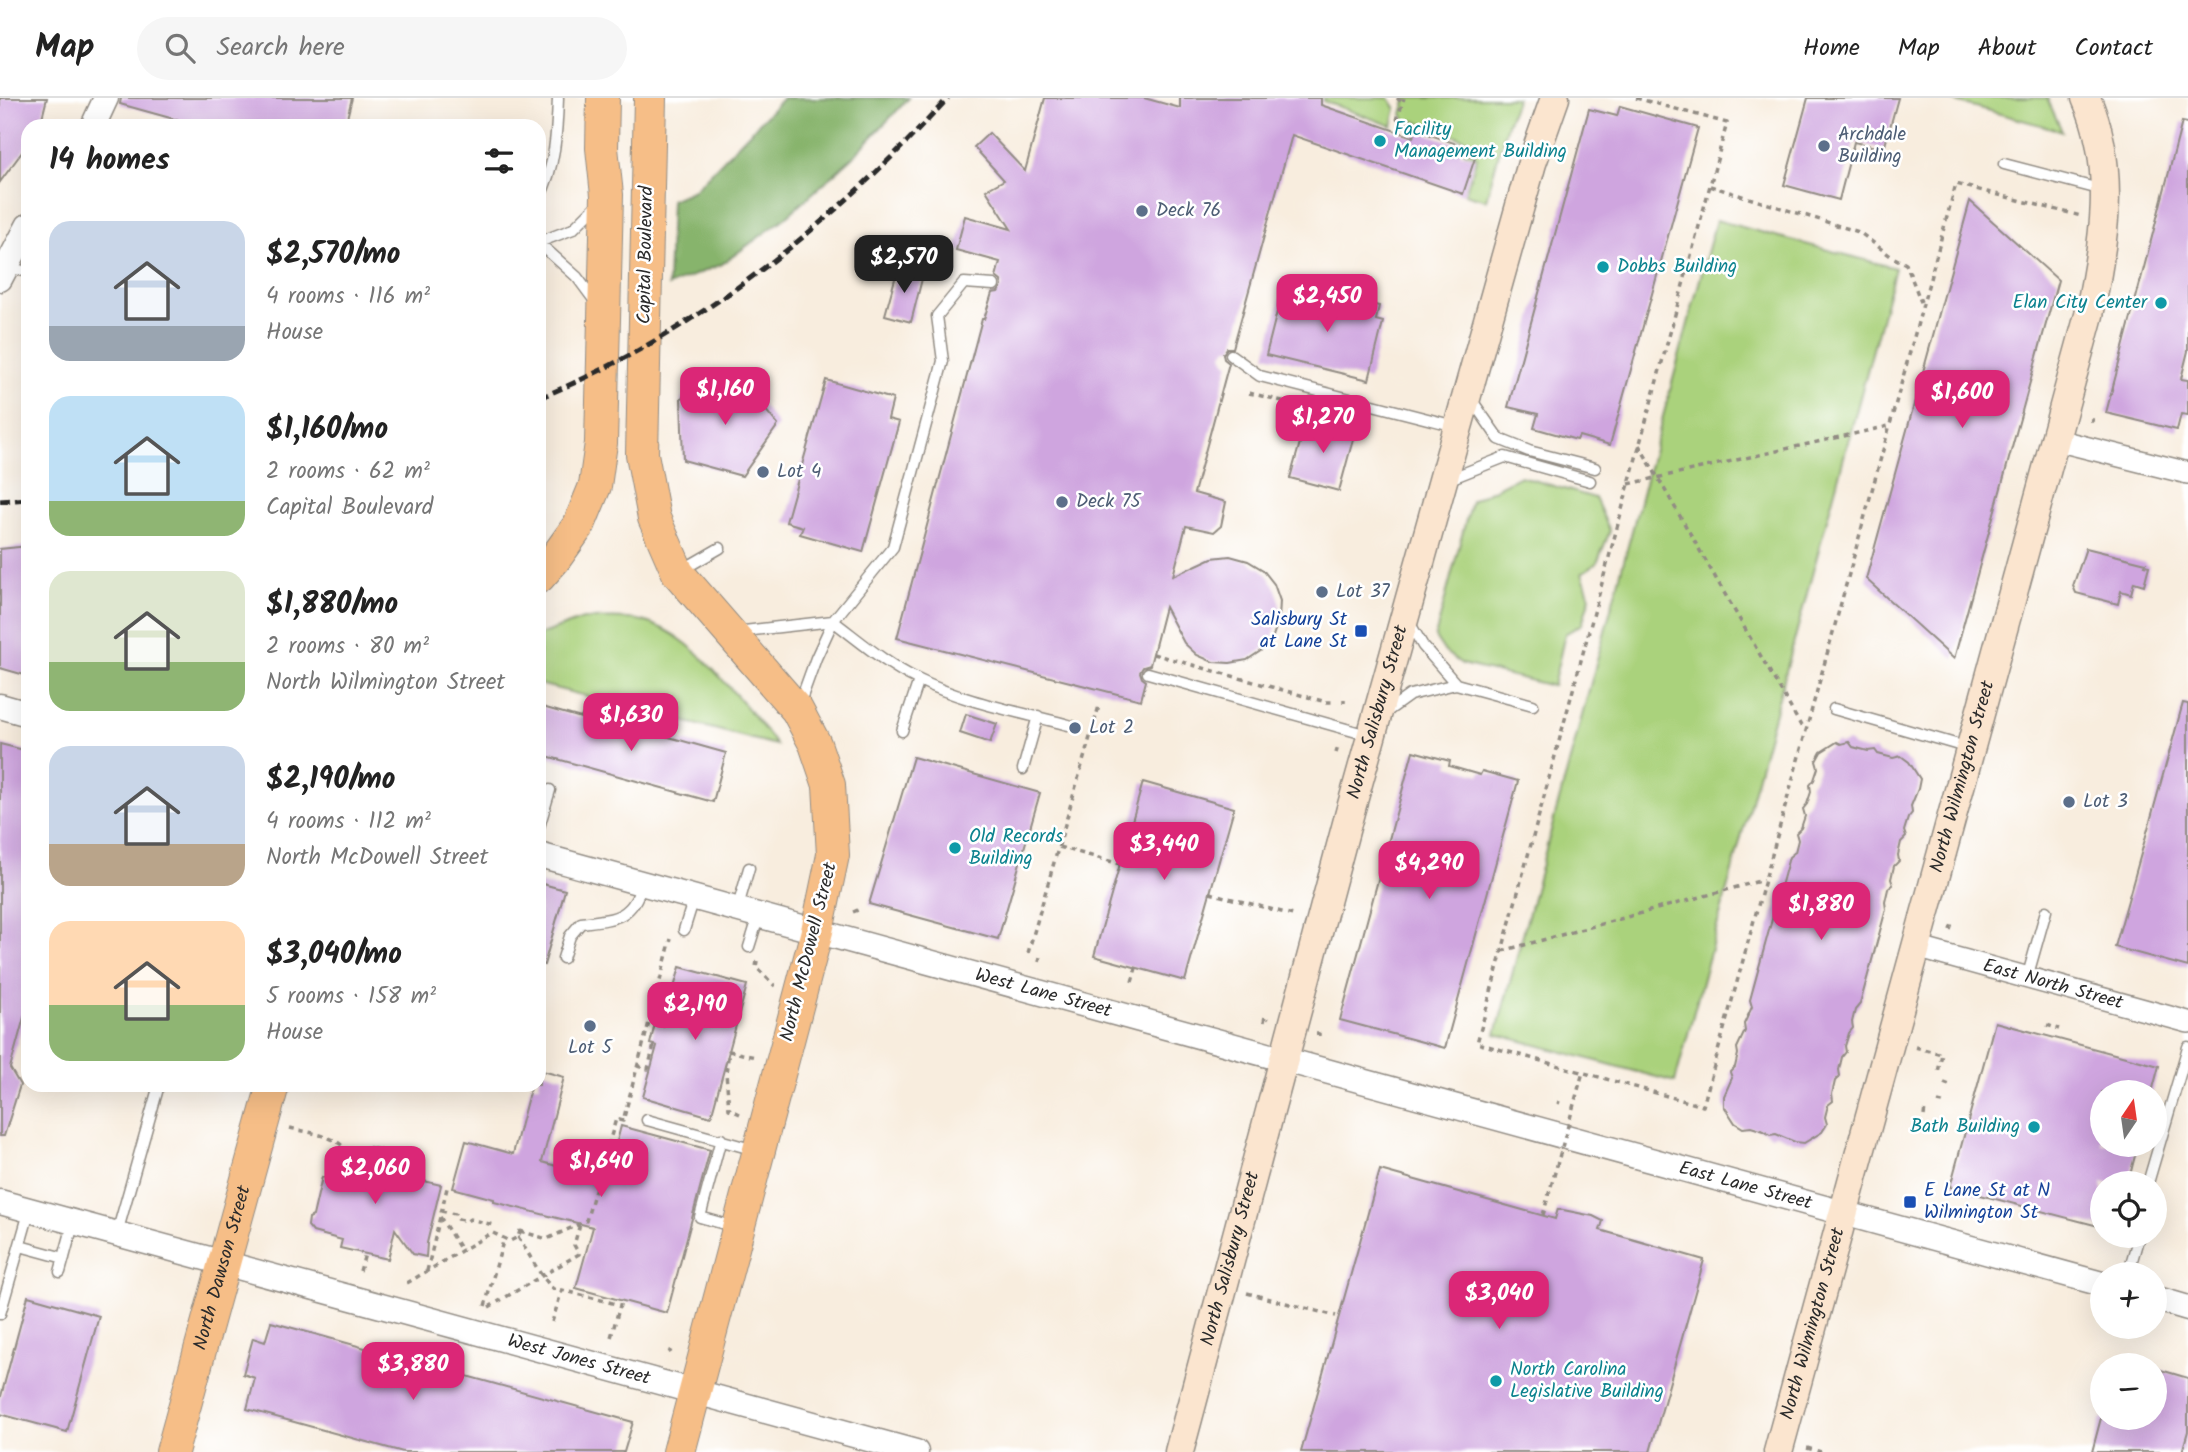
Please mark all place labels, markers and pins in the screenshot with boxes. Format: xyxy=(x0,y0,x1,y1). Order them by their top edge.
place label: Facility Management Building xyxy=(1394,115,1567,167)
place label: Archdale Building xyxy=(1838,120,1907,172)
marker: Facility Management Building xyxy=(1372,133,1388,149)
marker: Archdale Building xyxy=(1816,138,1832,154)
place label: Deck 76 xyxy=(1156,196,1221,226)
marker: Deck 76 xyxy=(1134,203,1150,219)
pin: $2,570 xyxy=(847,236,961,295)
place label: Dobbs Building xyxy=(1617,252,1737,282)
marker: Dobbs Building xyxy=(1595,259,1611,275)
pin: $2,450 xyxy=(1270,274,1384,334)
place label: Elan City Center xyxy=(2013,288,2149,318)
marker: Elan City Center xyxy=(2153,295,2169,311)
pin: $1,160 xyxy=(668,368,782,427)
pin: $1,600 xyxy=(1905,370,2019,430)
pin: $1,270 xyxy=(1266,396,1380,455)
place label: Lot 4 xyxy=(777,457,821,487)
marker: Lot 4 xyxy=(755,464,771,480)
place label: Deck 75 xyxy=(1076,487,1143,517)
marker: Deck 75 xyxy=(1054,494,1070,510)
place label: Lot 37 xyxy=(1336,577,1391,607)
marker: Lot 37 xyxy=(1314,584,1330,600)
place label: Salisbury St at Lane St xyxy=(1251,605,1348,657)
marker: Salisbury St at Lane St xyxy=(1353,623,1369,639)
pin: $1,630 xyxy=(574,694,688,753)
place label: Lot 2 xyxy=(1089,713,1134,743)
marker: Lot 2 xyxy=(1067,720,1083,736)
place label: Lot 3 xyxy=(2083,787,2128,817)
marker: Lot 3 xyxy=(2061,794,2077,810)
place label: Old Records Building xyxy=(969,822,1063,874)
pin: $3,440 xyxy=(1107,822,1221,882)
marker: Old Records Building xyxy=(947,840,963,856)
pin: $4,290 xyxy=(1372,842,1486,901)
pin: $1,880 xyxy=(1764,882,1878,942)
pin: $2,190 xyxy=(638,982,752,1042)
marker: Lot 5 xyxy=(582,1018,598,1034)
place label: Lot 5 xyxy=(568,1033,614,1063)
place label: Bath Building xyxy=(1910,1112,2020,1142)
marker: Bath Building xyxy=(2026,1119,2042,1135)
pin: $1,640 xyxy=(544,1140,658,1199)
pin: $2,060 xyxy=(318,1146,432,1206)
place label: E Lane St at N Wilmington St xyxy=(1924,1176,2050,1228)
marker: E Lane St at N Wilmington St xyxy=(1902,1194,1918,1210)
pin: $3,040 xyxy=(1442,1272,1556,1331)
pin: $3,880 xyxy=(356,1342,470,1402)
place label: North Carolina Legislative Building xyxy=(1510,1355,1664,1407)
marker: North Carolina Legislative Building xyxy=(1488,1373,1504,1389)

